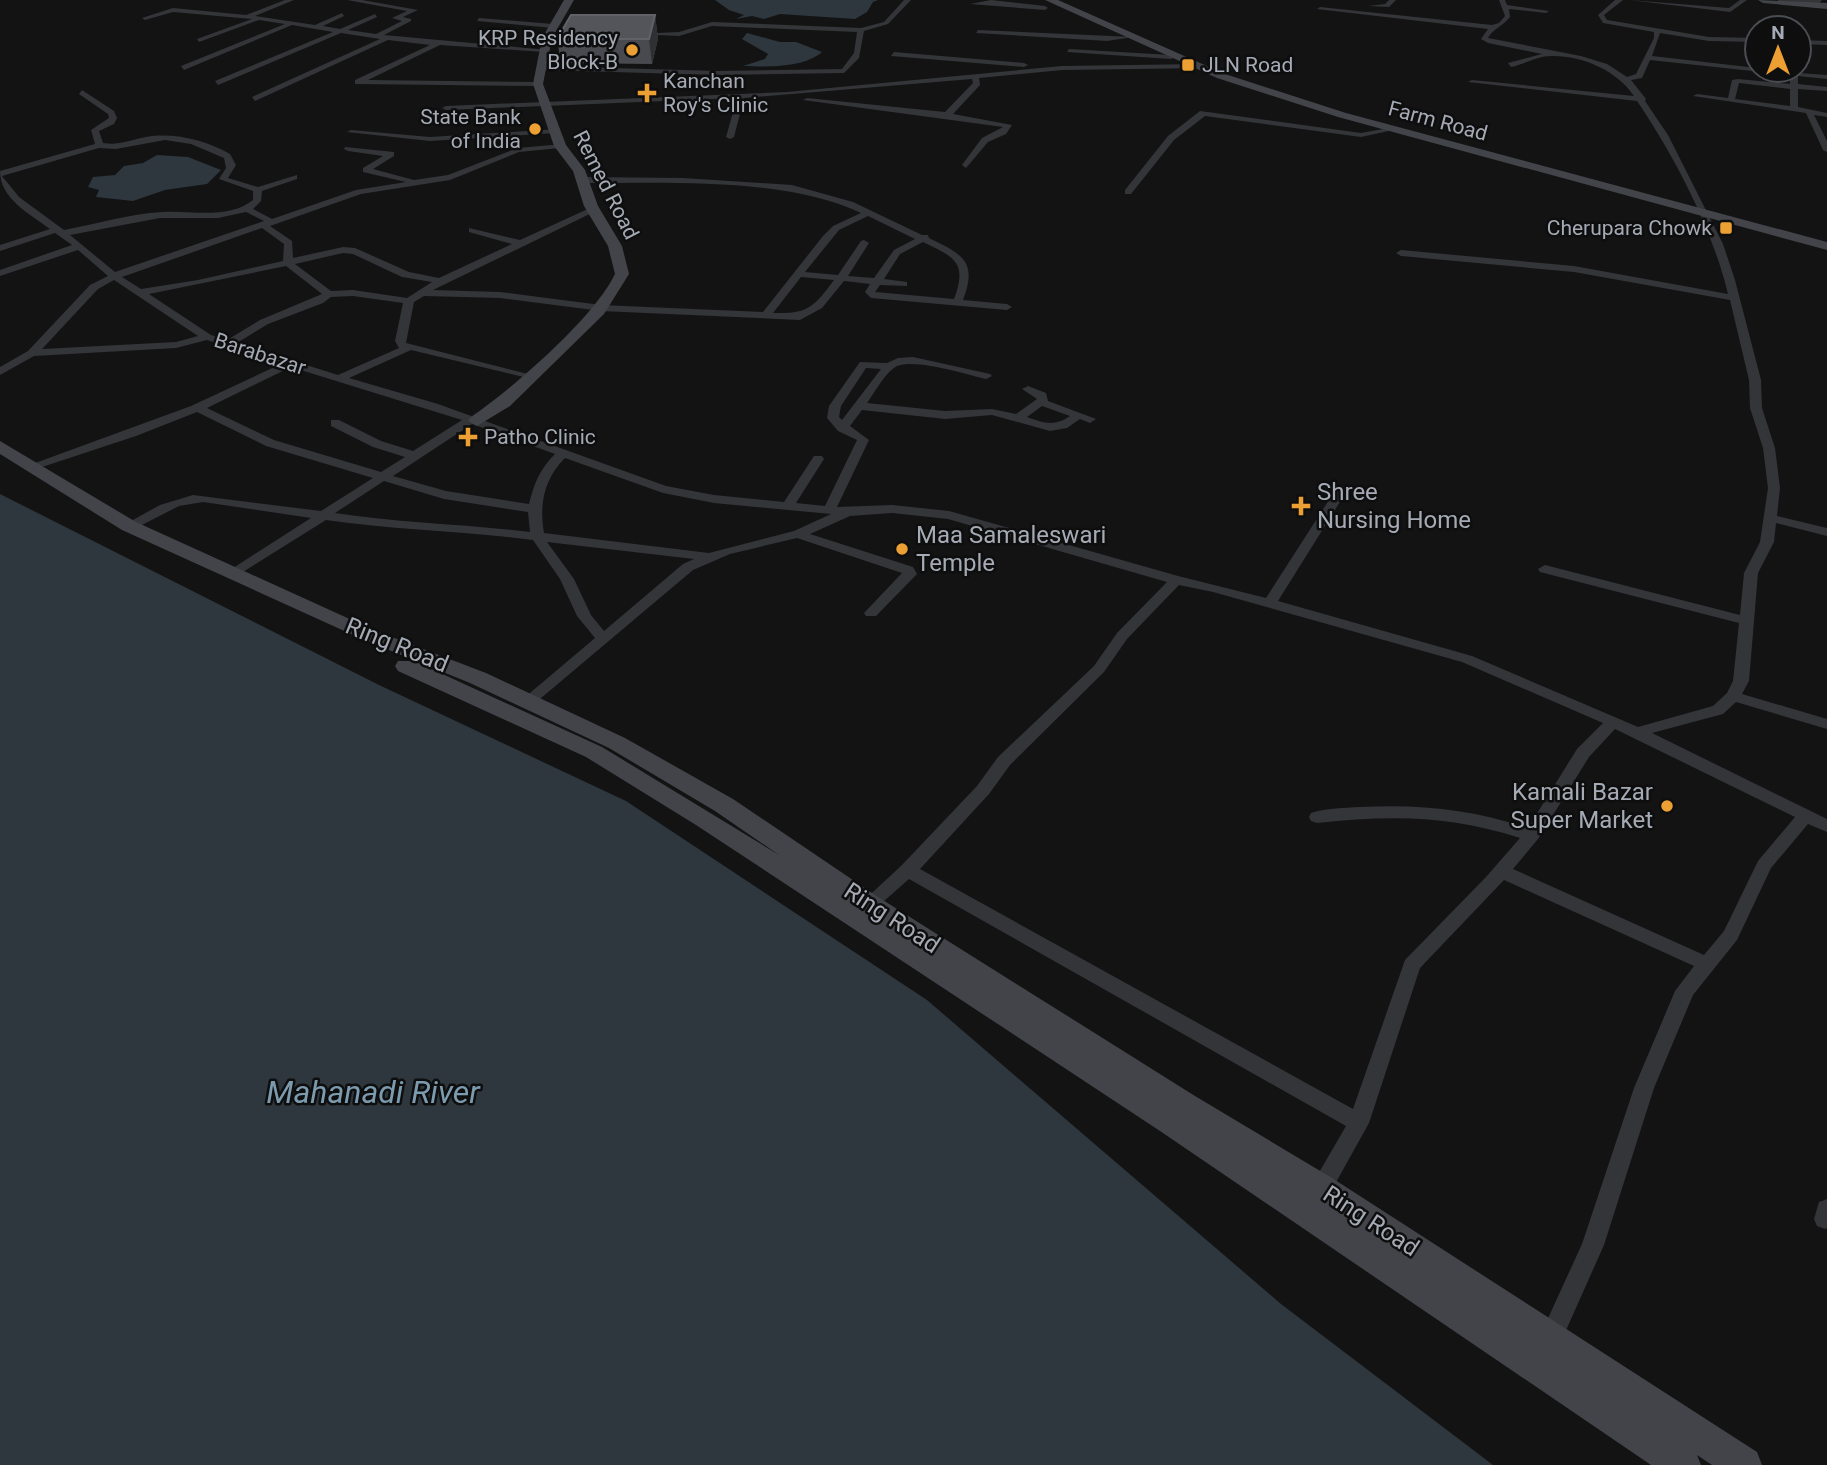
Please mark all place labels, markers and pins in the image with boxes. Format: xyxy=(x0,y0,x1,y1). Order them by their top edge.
place label: KRP Residency Block-B xyxy=(478,26,618,74)
marker: KRP Residency Block-B xyxy=(624,42,640,58)
place label: JLN Road xyxy=(1202,53,1293,77)
marker: JLN Road xyxy=(1180,57,1196,73)
place label: Kanchan Roy's Clinic xyxy=(663,69,768,117)
marker: Kanchan Roy's Clinic xyxy=(637,83,657,103)
place label: State Bank of India xyxy=(420,105,521,153)
marker: State Bank of India xyxy=(527,121,543,137)
place label: Cherupara Chowk xyxy=(1547,216,1712,240)
marker: Cherupara Chowk xyxy=(1718,220,1734,236)
place label: Patho Clinic xyxy=(484,425,596,449)
marker: Patho Clinic xyxy=(458,427,478,447)
place label: Shree Nursing Home xyxy=(1317,478,1471,534)
marker: Shree Nursing Home xyxy=(1291,496,1311,516)
place label: Maa Samaleswari Temple xyxy=(916,521,1106,577)
marker: Maa Samaleswari Temple xyxy=(894,541,910,557)
place label: Kamali Bazar Super Market xyxy=(1511,778,1653,834)
marker: Kamali Bazar Super Market xyxy=(1659,798,1675,814)

